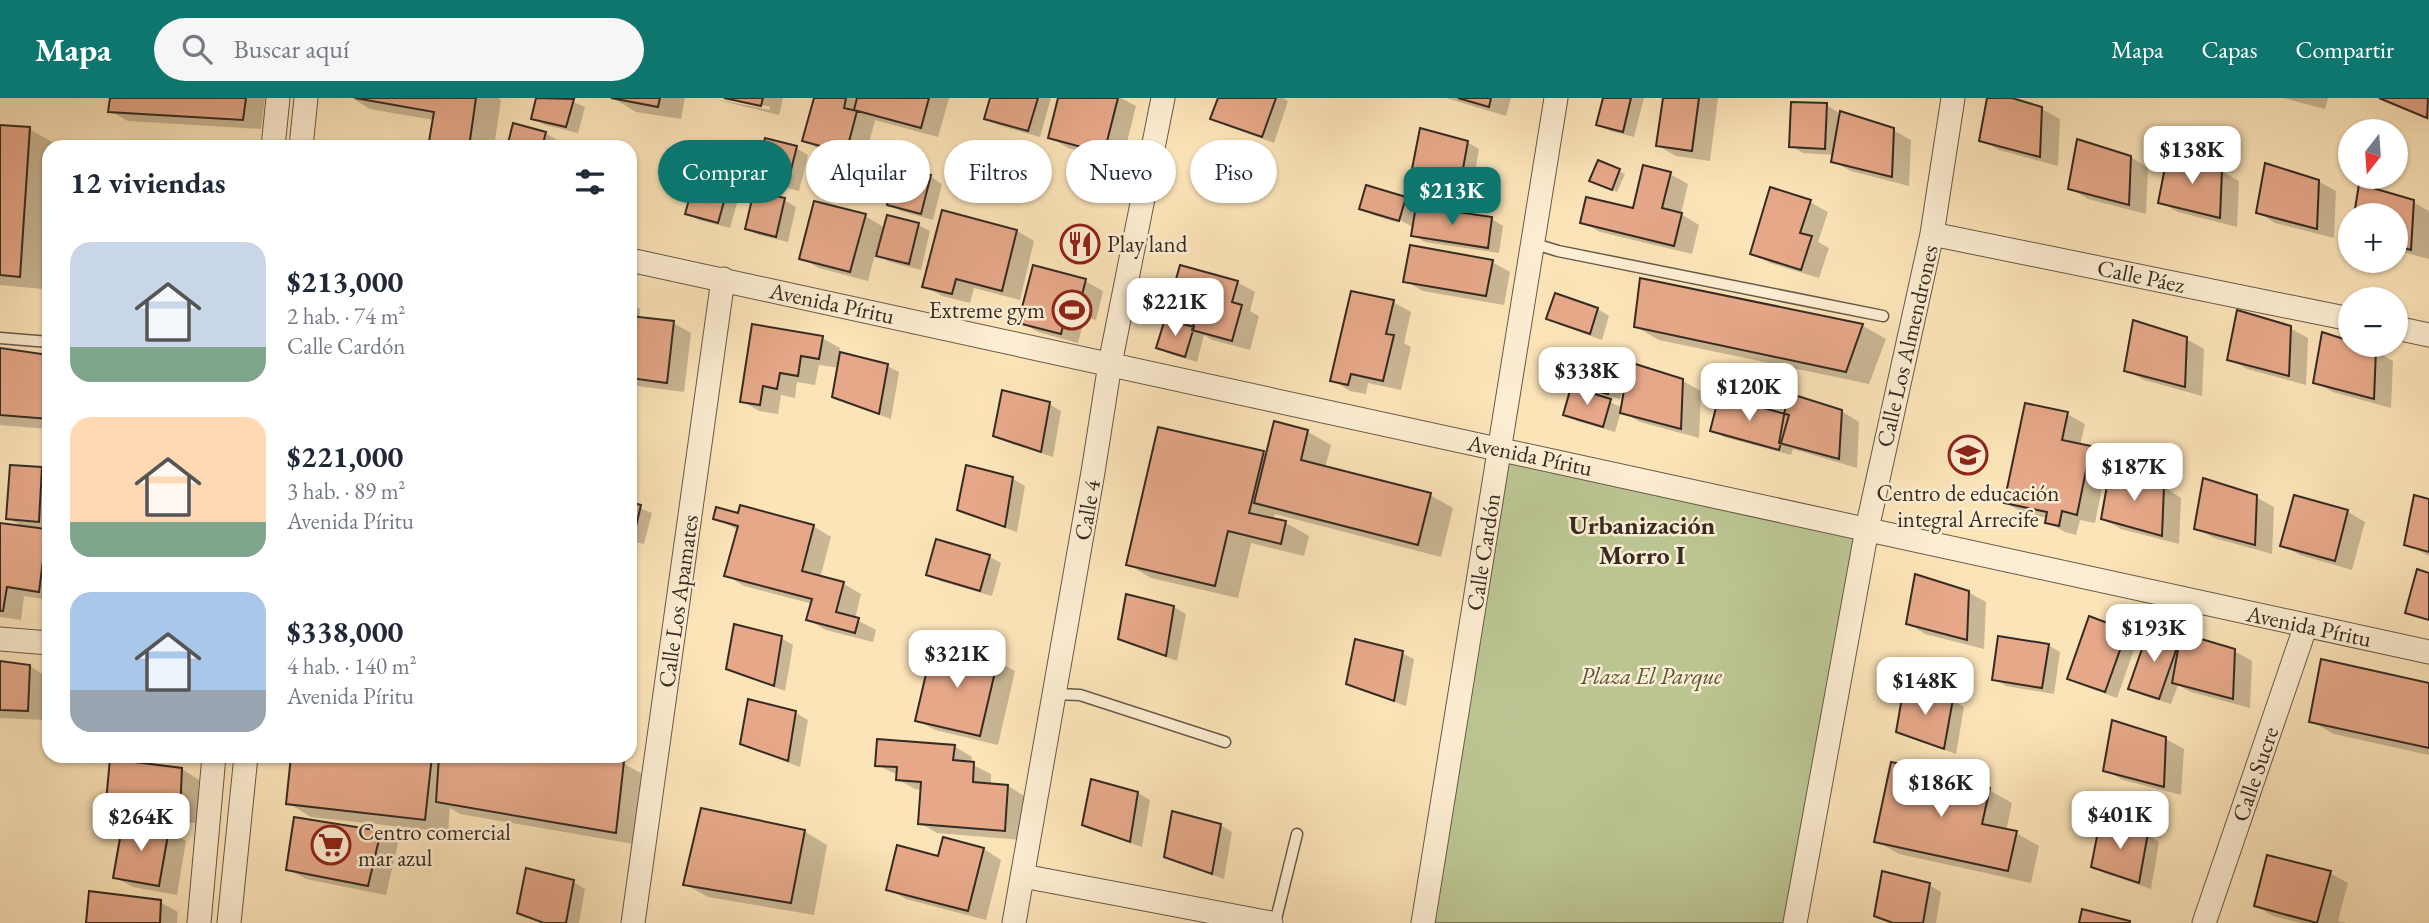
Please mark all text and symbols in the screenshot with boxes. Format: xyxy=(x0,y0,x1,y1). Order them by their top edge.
search box xyxy=(154,18,644,81)
text: Mapa xyxy=(35,28,112,71)
icon: search xyxy=(178,30,216,68)
text: Buscar aquí xyxy=(234,32,349,66)
text: Mapa xyxy=(2111,34,2163,65)
text: Capas xyxy=(2201,34,2257,65)
text: Compartir xyxy=(2295,34,2394,65)
north arrow xyxy=(2338,119,2408,189)
map controls xyxy=(2338,119,2408,357)
pin: $138K xyxy=(2143,126,2241,186)
text: $138K xyxy=(2160,134,2224,164)
chip: Comprar xyxy=(658,140,792,203)
chip: Alquilar xyxy=(806,140,930,203)
chip: Filtros xyxy=(944,140,1052,203)
chip: Nuevo xyxy=(1066,140,1176,203)
chip: Piso xyxy=(1190,140,1277,203)
text: 12 viviendas xyxy=(70,163,226,202)
icon: filters xyxy=(571,163,609,201)
pin: $213K xyxy=(1403,167,1501,227)
text: $213K xyxy=(1420,175,1484,205)
button: + xyxy=(2338,203,2408,273)
restaurant icon: Play land xyxy=(1059,223,1101,265)
place label: Play land xyxy=(1107,229,1188,259)
street label: Calle Los Almendrones xyxy=(1869,242,1945,450)
street label: Calle Páez xyxy=(2095,252,2188,300)
text: $213,000 xyxy=(287,262,403,301)
icon: home xyxy=(126,270,210,354)
street label: Avenida Píritu xyxy=(766,275,897,331)
pin: $221K xyxy=(1126,278,1224,338)
text: $221K xyxy=(1143,286,1207,316)
button: − xyxy=(2338,287,2408,357)
sports icon: Extreme gym xyxy=(1051,289,1093,331)
place label: Extreme gym xyxy=(929,295,1045,325)
text: 2 hab. · 74 m² xyxy=(287,301,406,331)
text: Calle Cardón xyxy=(287,331,405,361)
pin: $338K xyxy=(1538,348,1636,407)
text: $338K xyxy=(1555,355,1619,385)
pin: $120K xyxy=(1700,364,1798,423)
text: $120K xyxy=(1717,371,1781,401)
street label: Avenida Píritu xyxy=(1464,427,1595,483)
school or university icon: Centro de educación integral Arrecife xyxy=(1947,434,1989,476)
text: $221,000 xyxy=(287,437,403,476)
pin: $187K xyxy=(2085,444,2183,503)
icon: home xyxy=(126,445,210,529)
text: $187K xyxy=(2102,451,2166,481)
text: 3 hab. · 89 m² xyxy=(287,476,406,506)
street label: Calle 4 xyxy=(1067,476,1107,543)
place label: Centro de educación integral Arrecife xyxy=(1877,478,2059,534)
street label: Calle Cardón xyxy=(1459,491,1507,613)
text: Avenida Píritu xyxy=(287,506,414,536)
district label: Urbanización Morro I xyxy=(1569,508,1716,572)
street label: Calle Los Apamates xyxy=(651,513,705,689)
street label: Avenida Píritu xyxy=(2243,598,2374,654)
pin: $193K xyxy=(2105,604,2203,664)
text: $338,000 xyxy=(287,612,403,651)
text: $193K xyxy=(2122,612,2186,642)
icon: home xyxy=(126,620,210,704)
pin: $321K xyxy=(908,630,1006,690)
text: $321K xyxy=(925,638,989,668)
text: 4 hab. · 140 m² xyxy=(287,651,417,681)
pin: $148K xyxy=(1876,658,1974,717)
park label: Plaza El Parque xyxy=(1580,661,1723,692)
text: $148K xyxy=(1893,665,1957,695)
text: Avenida Píritu xyxy=(287,681,414,711)
street label: Calle Sucre xyxy=(2225,722,2285,826)
pin: $186K xyxy=(1892,760,1990,819)
text: $186K xyxy=(1909,767,1973,797)
pin: $401K xyxy=(2071,792,2169,851)
pin: $264K xyxy=(92,794,190,853)
text: $401K xyxy=(2088,799,2152,829)
text: $264K xyxy=(109,801,173,831)
place label: Centro comercial mar azul xyxy=(358,817,511,873)
supermarket icon: Centro comercial mar azul xyxy=(310,824,352,866)

